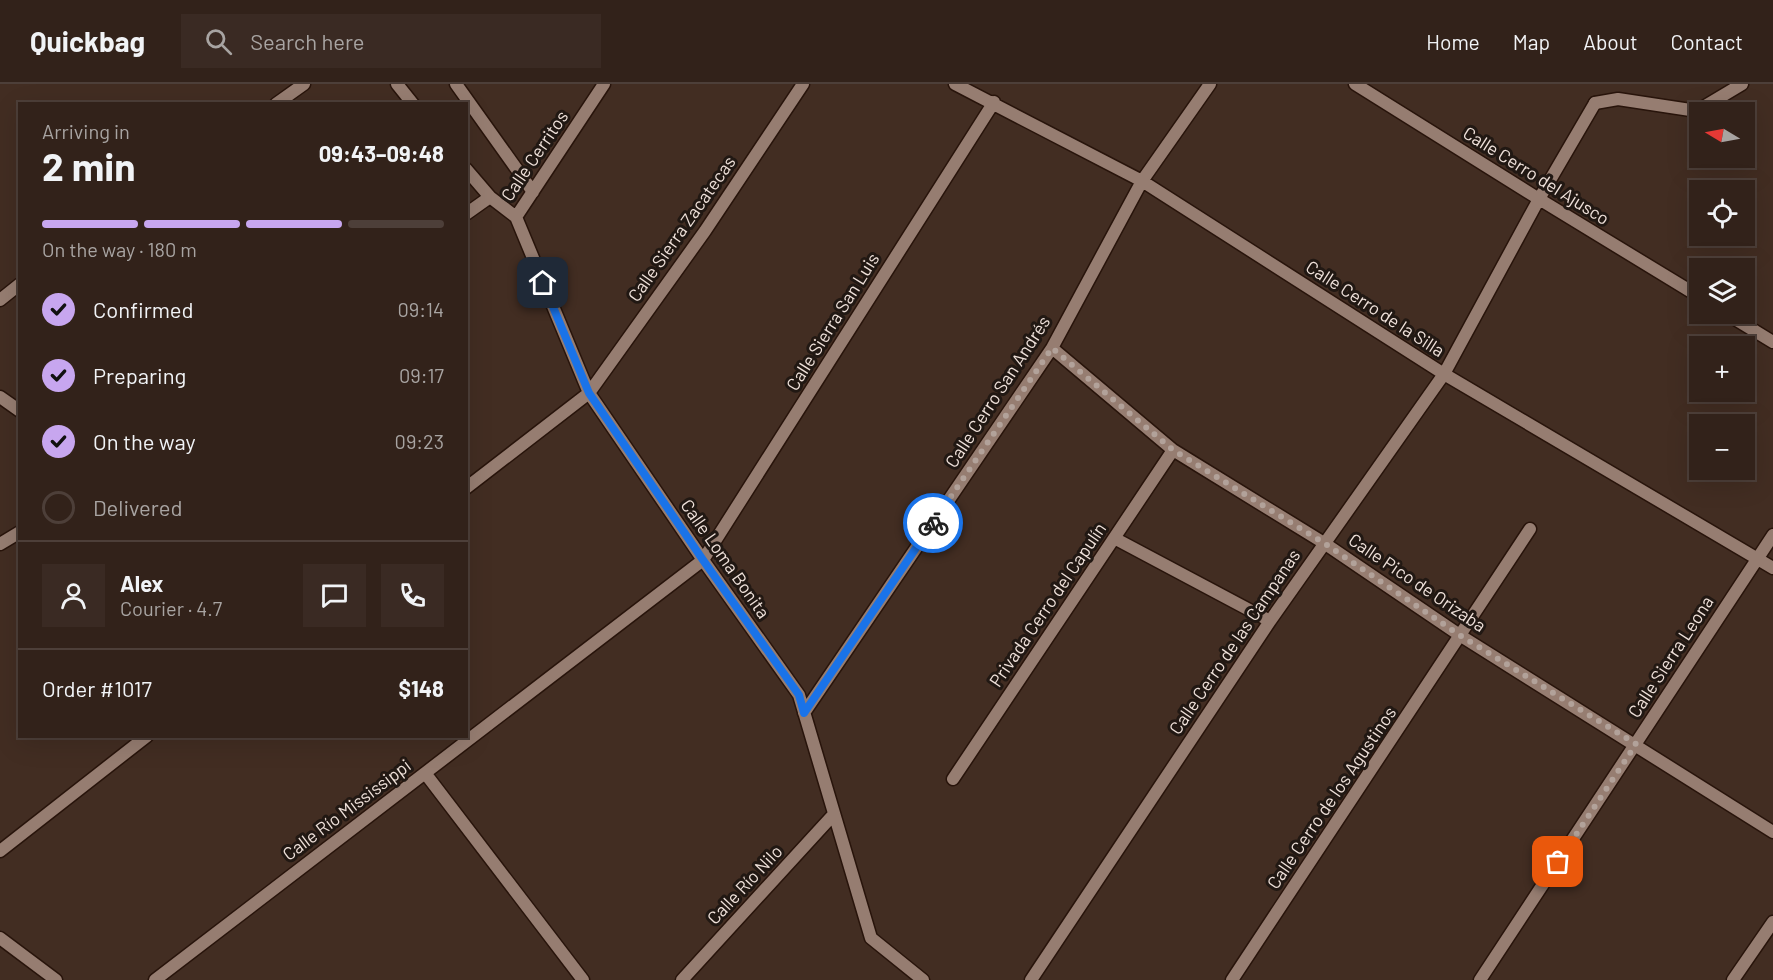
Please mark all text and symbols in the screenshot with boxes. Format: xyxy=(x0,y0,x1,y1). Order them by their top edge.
search box xyxy=(181,14,601,68)
text: Quickbag xyxy=(30,24,145,58)
icon: search xyxy=(202,25,235,58)
text: Search here xyxy=(250,28,365,54)
text: Home xyxy=(1426,29,1480,54)
text: Map xyxy=(1513,29,1550,54)
text: About xyxy=(1583,29,1638,54)
text: Contact xyxy=(1671,29,1743,54)
north arrow xyxy=(1689,102,1755,168)
map controls xyxy=(1689,102,1755,480)
street label: Calle Cerritos xyxy=(496,106,572,205)
text: Arriving in xyxy=(42,119,130,143)
street label: Calle Cerro del Ajusco xyxy=(1459,121,1614,229)
text: 09:43–09:48 xyxy=(319,140,444,166)
text: 2 min xyxy=(42,142,135,189)
street label: Calle Sierra Zacatecas xyxy=(623,151,740,305)
button: locate xyxy=(1689,180,1755,246)
text: On the way · 180 m xyxy=(42,237,197,261)
street label: Calle Sierra San Luis xyxy=(781,249,883,394)
street label: Calle Cerro de la Silla xyxy=(1302,255,1449,361)
pin xyxy=(517,257,568,308)
button: layers xyxy=(1689,258,1755,324)
icon: home xyxy=(526,266,559,299)
icon: check xyxy=(42,293,75,326)
text: Confirmed xyxy=(93,296,193,322)
text: 09:14 xyxy=(397,297,444,321)
street label: Calle Cerro San Andrés xyxy=(940,312,1054,471)
button: + xyxy=(1689,336,1755,402)
icon: check xyxy=(42,359,75,392)
text: Preparing xyxy=(93,362,186,388)
text: 09:17 xyxy=(399,363,444,387)
button: − xyxy=(1689,414,1755,480)
icon: check xyxy=(42,425,75,458)
text: On the way xyxy=(93,428,196,454)
text: 09:23 xyxy=(395,429,444,453)
courier xyxy=(903,493,963,553)
text: Delivered xyxy=(93,494,182,520)
street label: Calle Loma Bonita xyxy=(677,495,775,622)
icon: bike xyxy=(917,507,950,540)
street label: Privada Cerro del Capulín xyxy=(984,518,1110,691)
street label: Calle Pico de Orizaba xyxy=(1345,528,1490,636)
street label: Calle Cerro de las Campanas xyxy=(1164,545,1304,738)
button: person xyxy=(42,564,105,627)
button: chat xyxy=(303,564,366,627)
button: phone xyxy=(381,564,444,627)
text: Alex xyxy=(120,570,163,596)
street label: Calle Sierra Leona xyxy=(1623,592,1718,721)
text: Courier · 4.7 xyxy=(120,596,222,620)
text: Order #1017 xyxy=(42,675,152,701)
text: $148 xyxy=(398,675,444,701)
street label: Calle Cerro de los Agustinos xyxy=(1262,702,1400,893)
street label: Calle Río Mississippi xyxy=(278,754,415,865)
pin xyxy=(1532,836,1583,887)
street label: Calle Río Nilo xyxy=(702,840,787,929)
icon: bag xyxy=(1541,845,1574,878)

